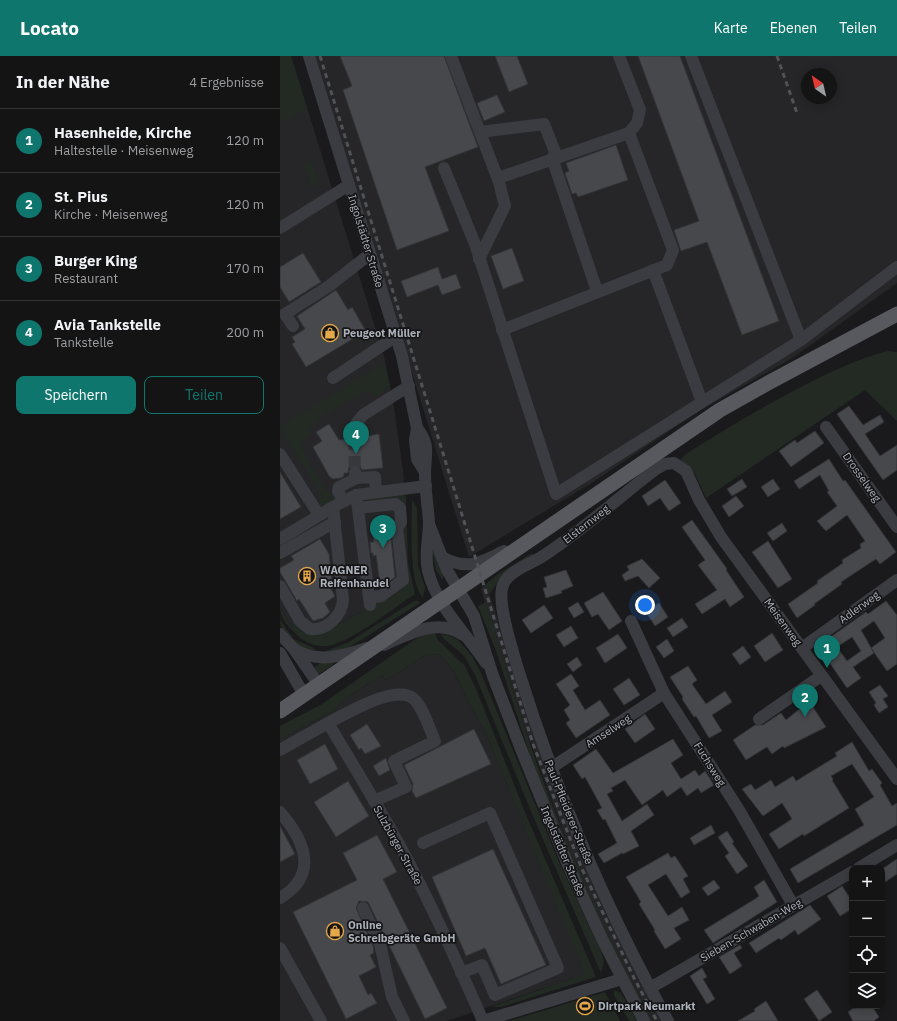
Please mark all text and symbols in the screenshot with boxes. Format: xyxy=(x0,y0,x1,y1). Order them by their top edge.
text: Locato xyxy=(20,16,79,40)
text: Karte xyxy=(714,19,748,37)
text: Ebenen xyxy=(770,19,817,37)
text: Teilen xyxy=(839,19,877,37)
north arrow xyxy=(801,68,837,104)
text: In der Nähe xyxy=(16,71,110,93)
text: 4 Ergebnisse xyxy=(189,74,264,91)
text: Hasenheide, Kirche xyxy=(54,123,191,142)
text: 1 xyxy=(25,132,33,149)
text: 120 m xyxy=(226,132,264,149)
text: Haltestelle · Meisenweg xyxy=(54,142,193,159)
text: St. Pius xyxy=(54,187,108,206)
street label: Ingolstädter Straße xyxy=(345,193,387,289)
text: 2 xyxy=(25,196,33,213)
text: 120 m xyxy=(226,196,264,213)
text: Kirche · Meisenweg xyxy=(54,206,167,223)
text: Burger King xyxy=(54,251,137,270)
text: 3 xyxy=(25,260,33,277)
text: 170 m xyxy=(226,260,264,277)
text: Restaurant xyxy=(54,270,118,287)
text: Avia Tankstelle xyxy=(54,315,161,334)
shop icon: Peugeot Müller xyxy=(320,323,340,343)
text: 4 xyxy=(25,324,33,341)
text: 200 m xyxy=(226,324,264,341)
place label: Peugeot Müller xyxy=(343,326,421,340)
text: Tankstelle xyxy=(54,334,114,351)
button: Speichern xyxy=(16,376,136,414)
button: Teilen xyxy=(144,376,264,414)
pin: 4 xyxy=(343,421,369,454)
street label: Drosselweg xyxy=(840,449,884,505)
street label: Elsternweg xyxy=(560,501,612,546)
pin: 3 xyxy=(370,515,396,548)
place label: WAGNER Reifenhandel xyxy=(320,563,389,590)
building icon: WAGNER Reifenhandel xyxy=(297,566,317,586)
street label: Adlerweg xyxy=(836,587,882,626)
your location xyxy=(635,595,655,615)
street label: Meisenweg xyxy=(761,595,805,649)
pin: 1 xyxy=(814,635,840,668)
pin: 2 xyxy=(792,684,818,717)
street label: Amselweg xyxy=(583,711,633,751)
street label: Fuchsweg xyxy=(691,739,729,789)
street label: Paul-Pfleiderer-Straße xyxy=(542,758,596,866)
street label: Sulzbürger Straße xyxy=(370,803,426,887)
street label: Ingolstädter Straße xyxy=(538,804,588,898)
map controls xyxy=(849,865,885,1009)
button: + xyxy=(849,865,885,901)
street label: Sieben-Schwaben-Weg xyxy=(698,895,804,965)
button: − xyxy=(849,901,885,937)
place label: Online Schreibgeräte GmbH xyxy=(348,918,456,945)
shop icon: Online Schreibgeräte GmbH xyxy=(325,921,345,941)
button: locate xyxy=(849,937,885,973)
button: layers xyxy=(849,973,885,1009)
sports icon: Dirtpark Neumarkt xyxy=(575,996,595,1016)
place label: Dirtpark Neumarkt xyxy=(598,999,696,1013)

